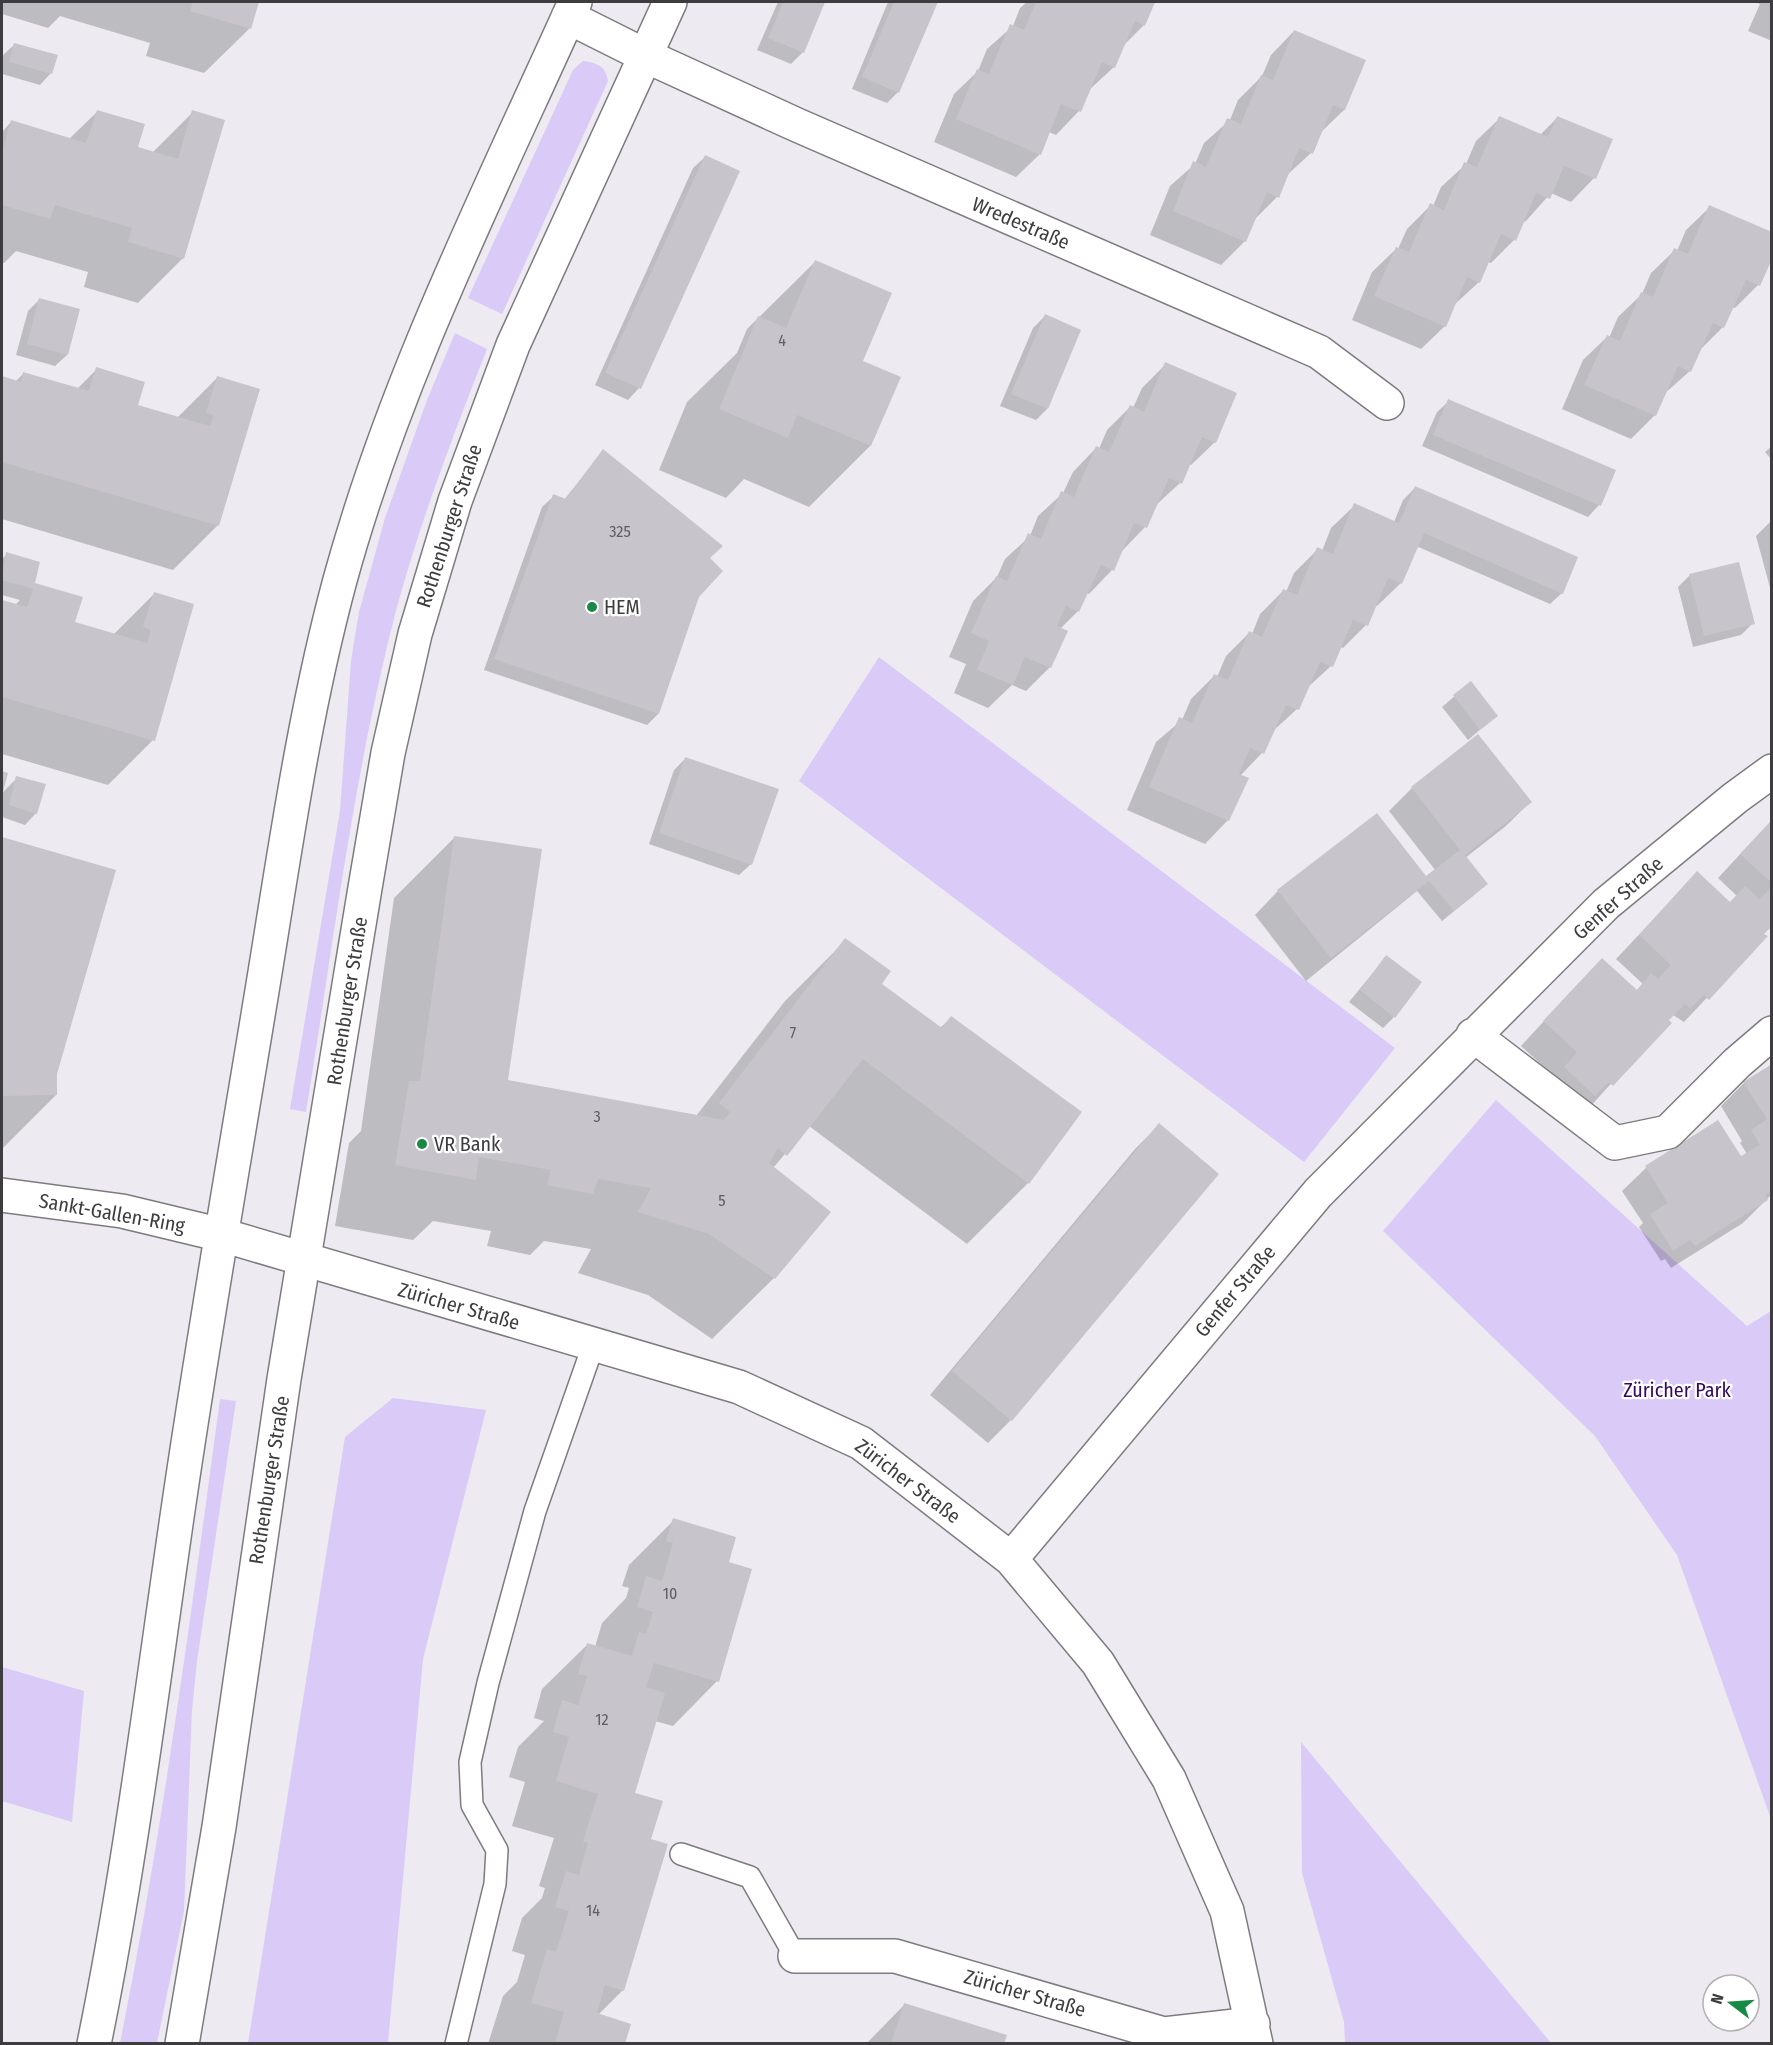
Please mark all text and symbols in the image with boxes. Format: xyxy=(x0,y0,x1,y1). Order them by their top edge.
street label: Wredestraße xyxy=(969,192,1073,254)
house number: 4 xyxy=(778,331,786,350)
street label: Rothenburger Straße xyxy=(411,441,487,611)
house number: 325 xyxy=(609,522,631,541)
place label: HEM xyxy=(604,595,640,619)
marker: HEM xyxy=(585,600,599,614)
street label: Genfer Straße xyxy=(1568,851,1668,945)
street label: Rothenburger Straße xyxy=(322,915,372,1087)
house number: 7 xyxy=(790,1023,797,1042)
house number: 3 xyxy=(593,1107,601,1126)
place label: VR Bank xyxy=(434,1132,501,1156)
marker: VR Bank xyxy=(415,1137,429,1151)
street label: Sankt-Gallen-Ring xyxy=(37,1188,187,1238)
house number: 5 xyxy=(718,1191,726,1210)
street label: Genfer Straße xyxy=(1190,1240,1280,1342)
street label: Züricher Straße xyxy=(395,1277,523,1335)
park label: Züricher Park xyxy=(1623,1378,1732,1402)
street label: Rothenburger Straße xyxy=(244,1394,294,1566)
street label: Züricher Straße xyxy=(851,1434,965,1528)
house number: 10 xyxy=(663,1584,677,1603)
house number: 12 xyxy=(595,1710,609,1729)
house number: 14 xyxy=(586,1901,600,1920)
street label: Züricher Straße xyxy=(961,1964,1089,2022)
north arrow xyxy=(1701,1973,1761,2033)
text: N xyxy=(1707,1991,1728,2006)

